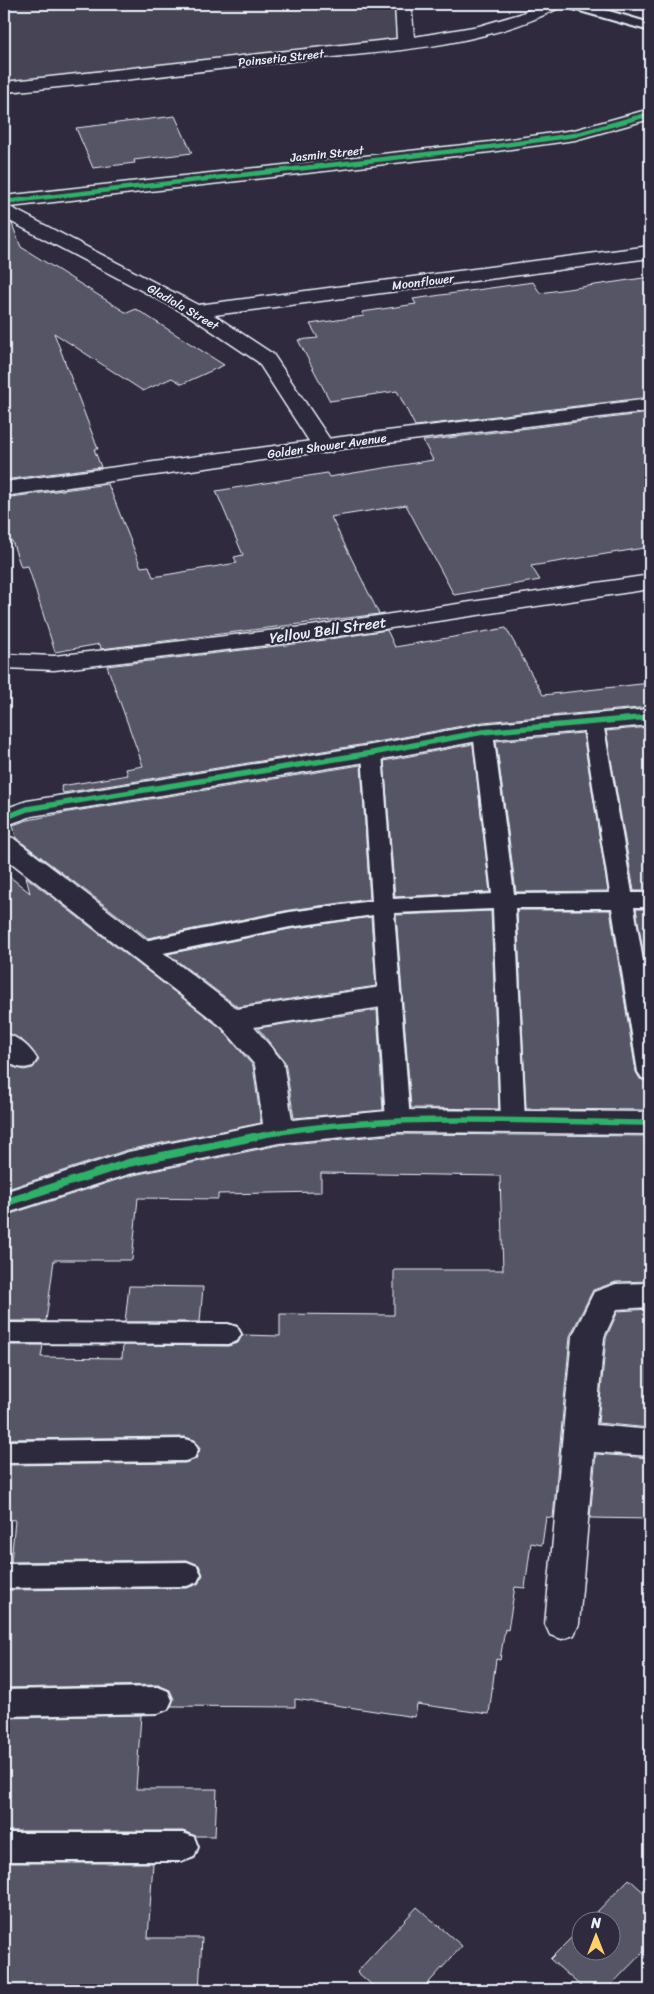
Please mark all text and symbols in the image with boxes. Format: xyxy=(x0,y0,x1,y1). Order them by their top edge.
street label: Poinsetia Street xyxy=(237,42,326,73)
street label: Jasmin Street xyxy=(288,139,366,169)
street label: Moonflower xyxy=(391,267,456,297)
street label: Gladiola Street xyxy=(143,278,224,337)
street label: Golden Shower Avenue xyxy=(266,427,388,465)
street label: Yellow Bell Street xyxy=(268,609,388,651)
text: N xyxy=(590,1911,601,1936)
north arrow xyxy=(572,1912,622,1962)

